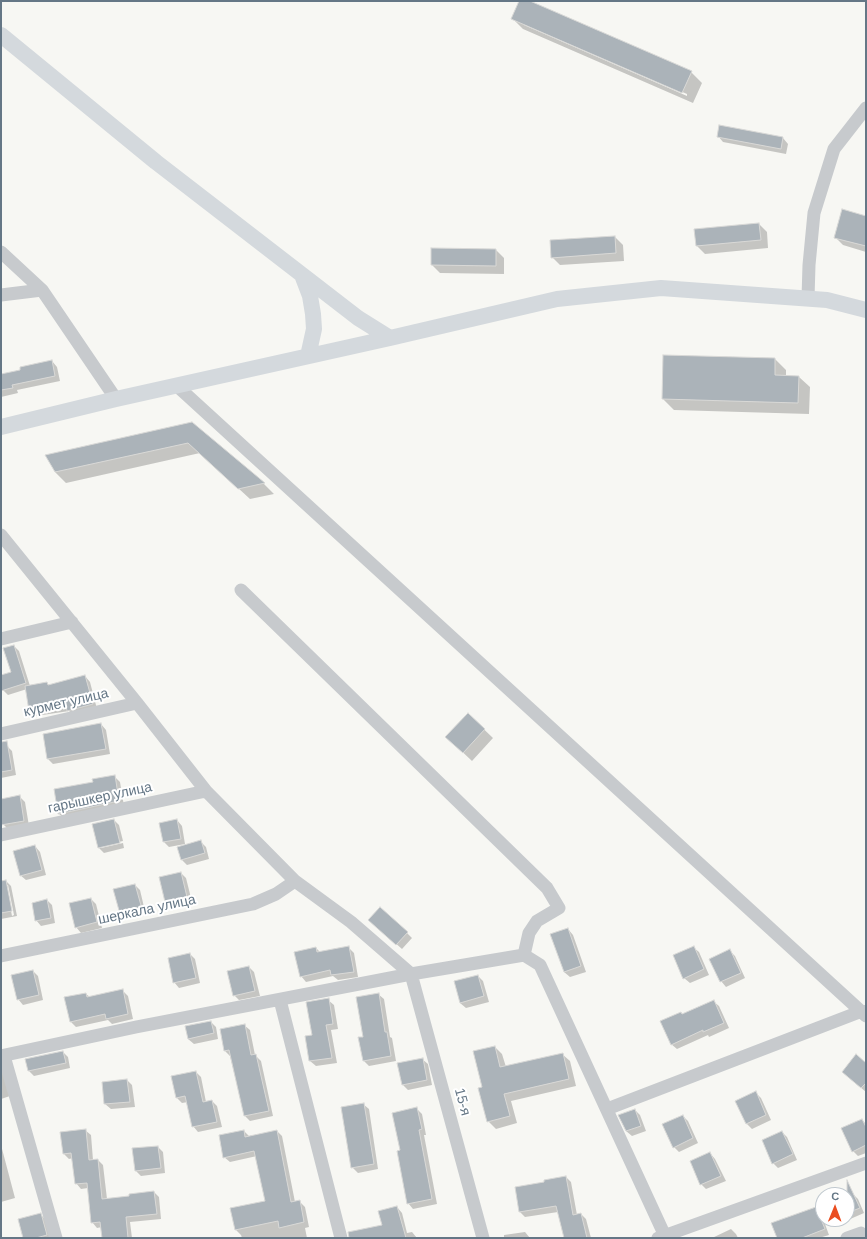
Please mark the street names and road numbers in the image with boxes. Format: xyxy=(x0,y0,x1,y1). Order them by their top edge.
street label: курмет улица xyxy=(22,685,110,721)
street label: гарышкер улица xyxy=(46,779,154,817)
street label: шеркала улица xyxy=(97,891,197,929)
street label: 15-я xyxy=(450,1086,474,1118)

